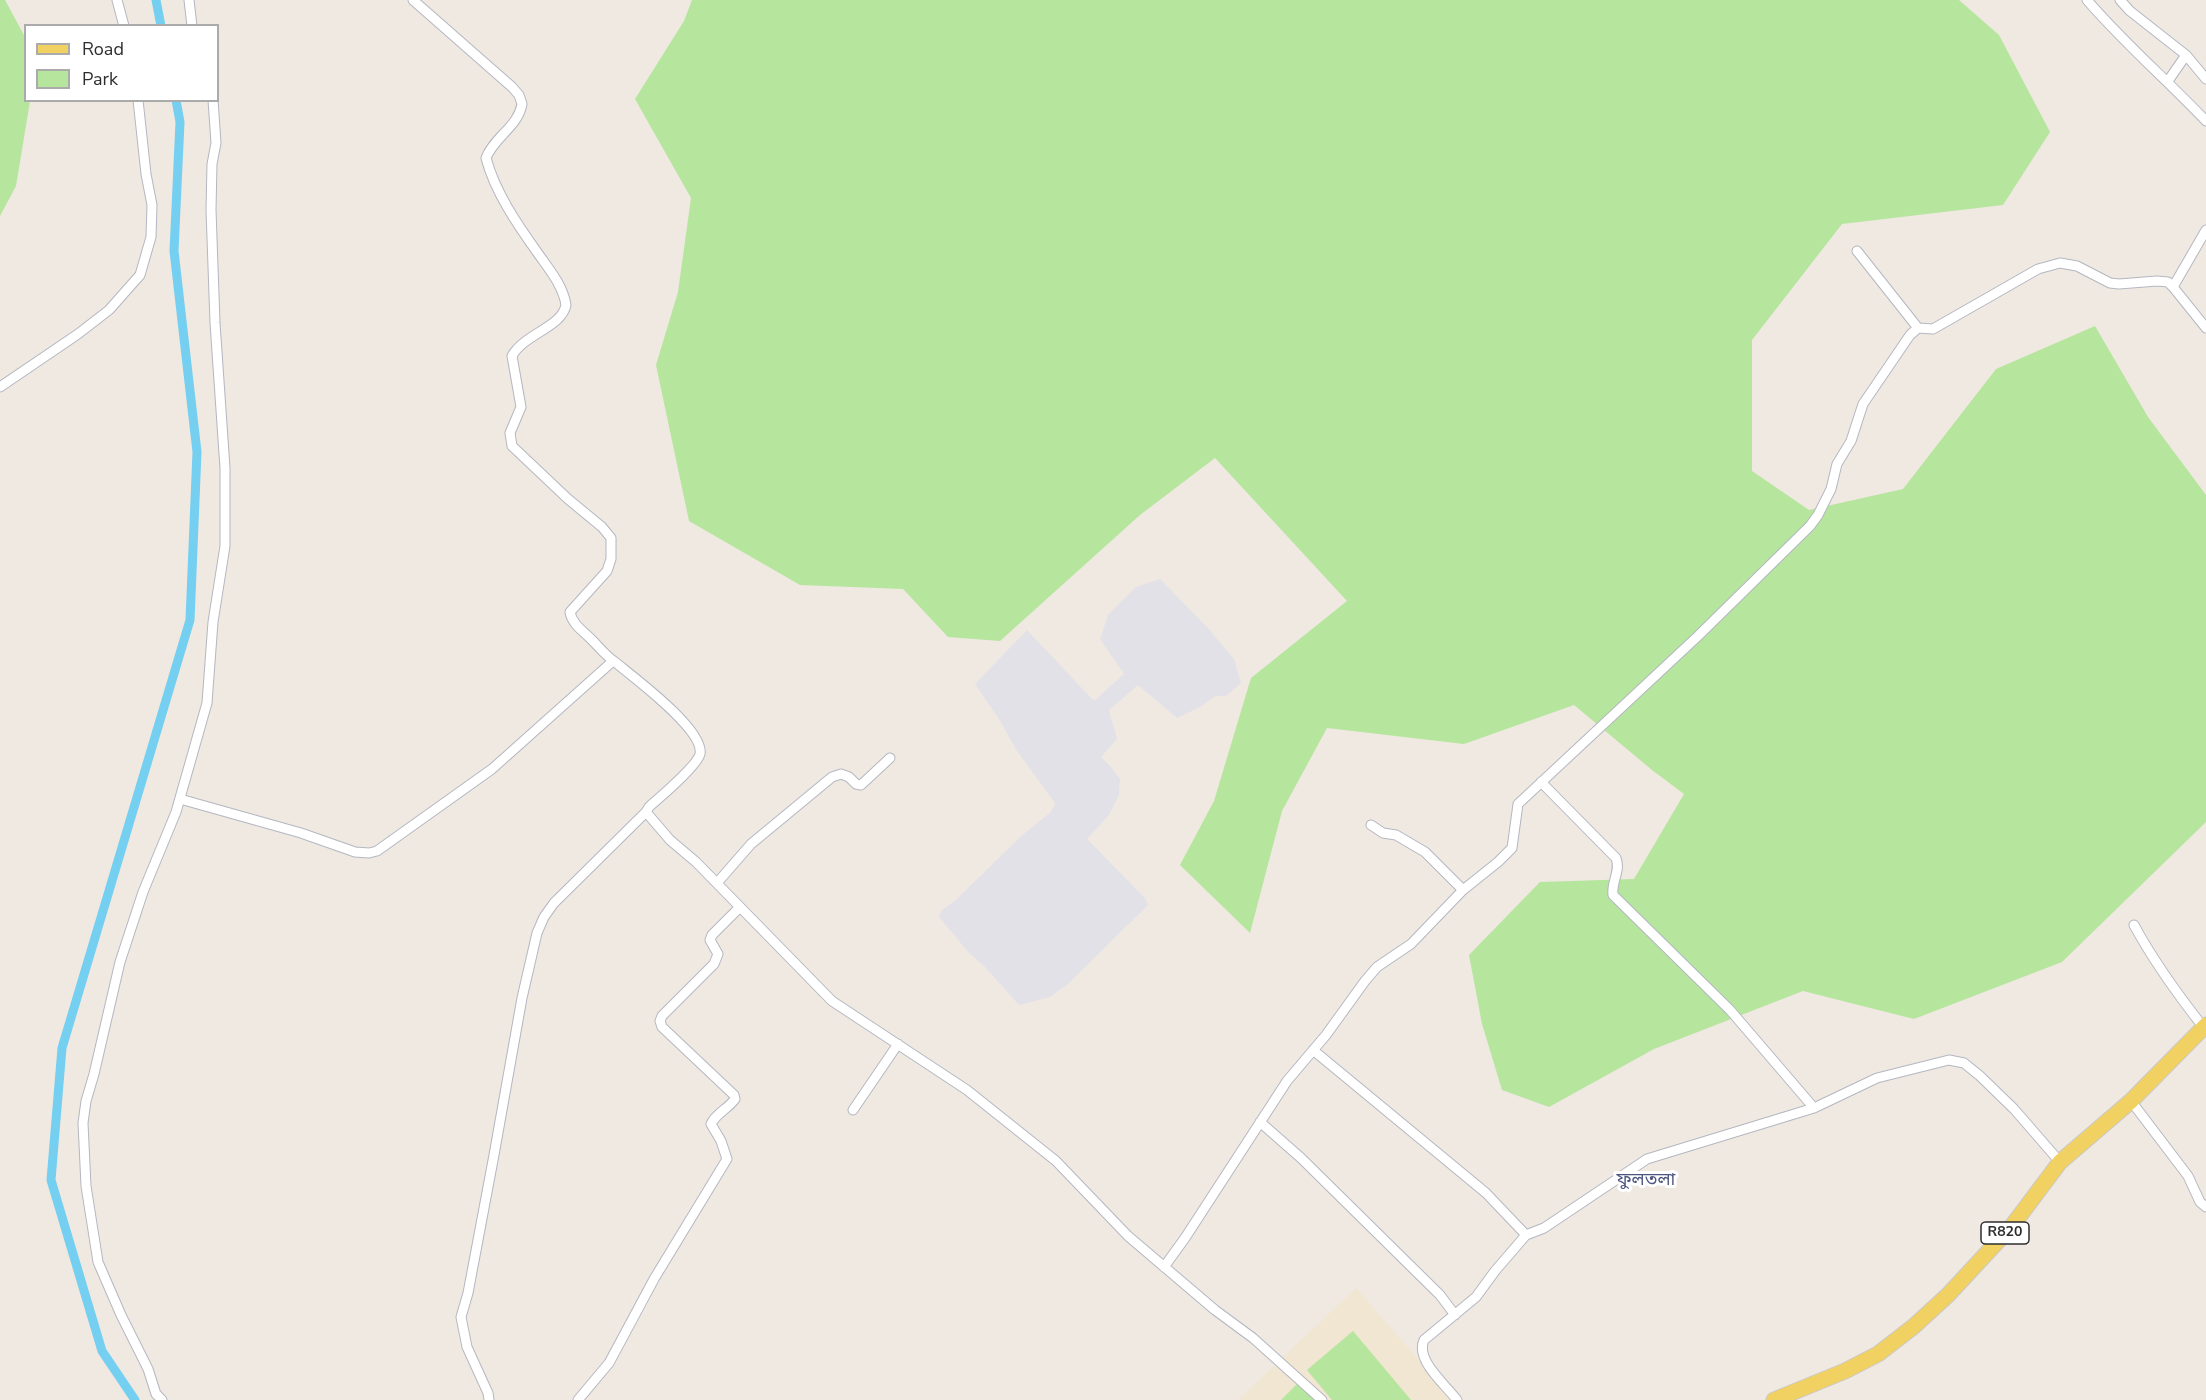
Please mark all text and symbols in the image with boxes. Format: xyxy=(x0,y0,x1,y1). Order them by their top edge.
legend xyxy=(24,24,219,102)
text: Road xyxy=(82,37,124,61)
text: Park xyxy=(82,67,118,91)
district label: ফুলতলা xyxy=(1617,1170,1675,1192)
road number: R820 xyxy=(1981,1222,2029,1244)

